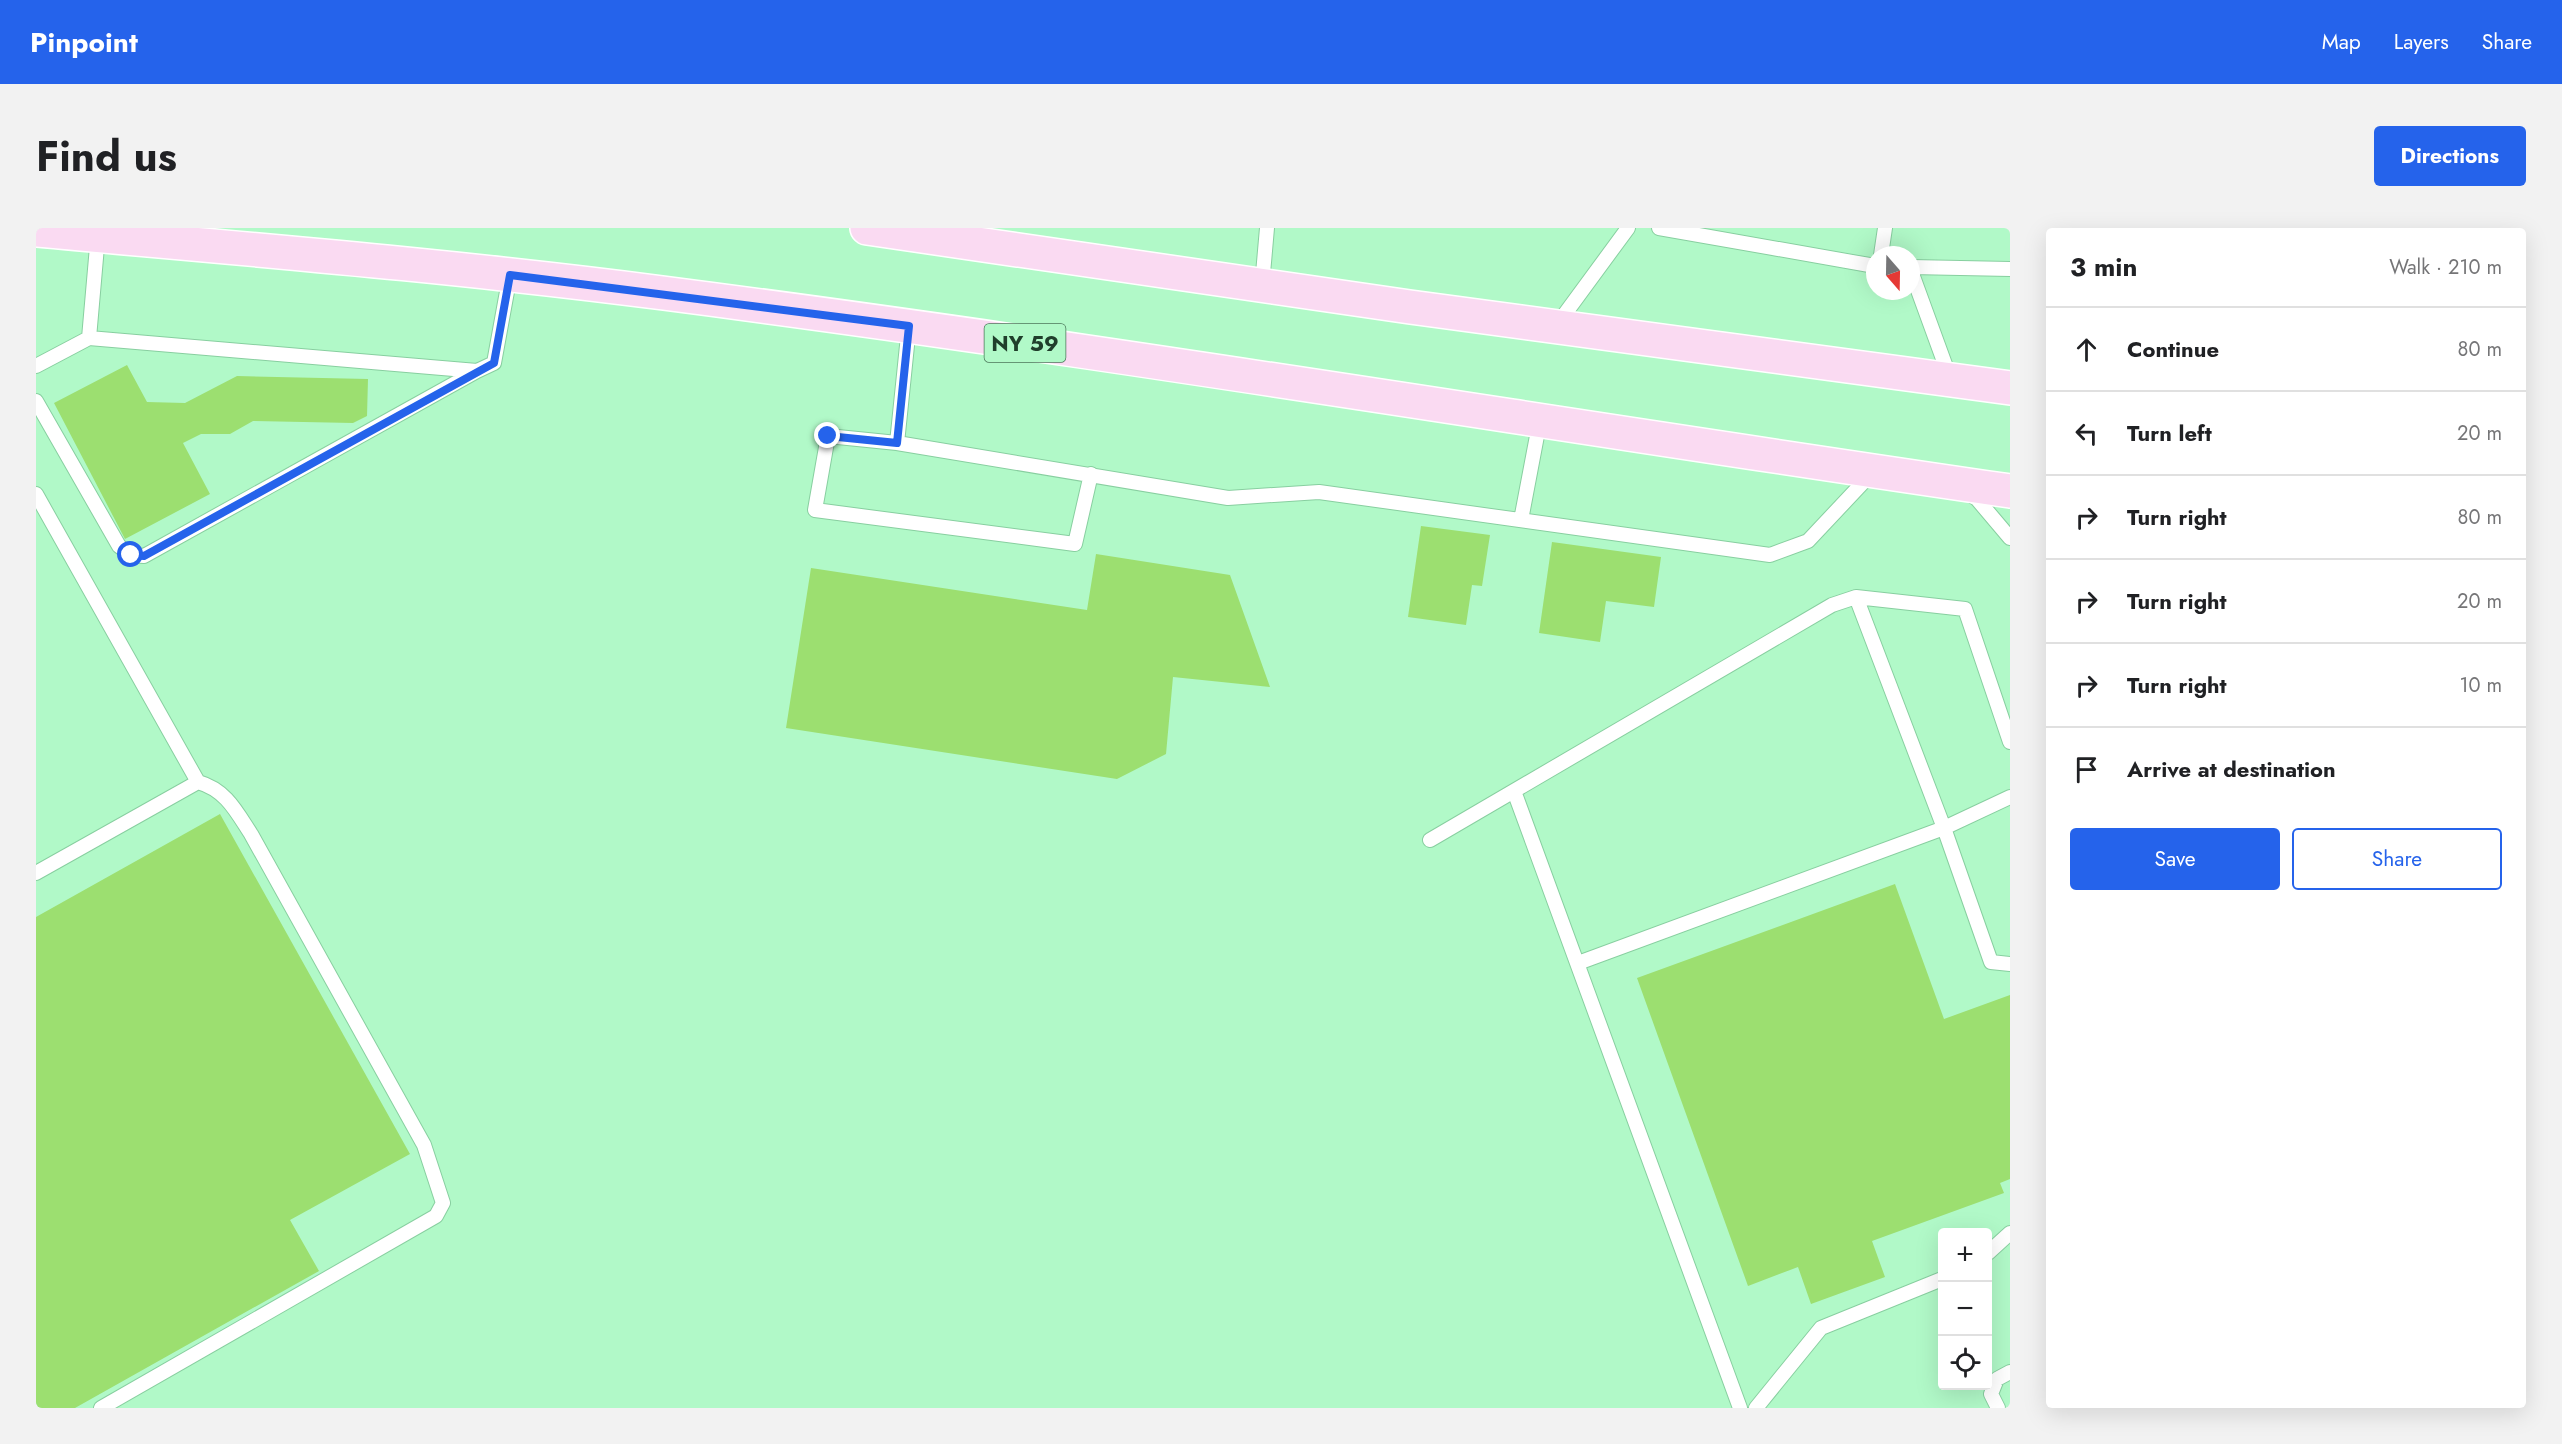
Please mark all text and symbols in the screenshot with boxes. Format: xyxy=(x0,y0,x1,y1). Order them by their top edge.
text: Pinpoint xyxy=(30,22,138,63)
text: Map xyxy=(2322,27,2361,57)
text: Layers xyxy=(2394,27,2449,57)
text: Share xyxy=(2482,27,2532,57)
text: Find us xyxy=(36,126,177,187)
button: Directions xyxy=(2374,126,2526,186)
north arrow xyxy=(1866,246,1920,300)
text: 3 min xyxy=(2070,248,2137,286)
text: Walk · 210 m xyxy=(2389,253,2502,282)
road number: NY 59 xyxy=(984,324,1066,362)
icon: ahead xyxy=(2070,333,2103,366)
text: Continue xyxy=(2127,333,2219,365)
text: 80 m xyxy=(2457,335,2502,364)
icon: left xyxy=(2070,417,2103,450)
text: Turn left xyxy=(2127,417,2212,449)
text: 20 m xyxy=(2457,419,2502,448)
route end xyxy=(814,422,840,448)
icon: right xyxy=(2070,501,2103,534)
text: Turn right xyxy=(2127,501,2227,533)
text: 80 m xyxy=(2457,503,2502,532)
route start xyxy=(117,541,143,567)
icon: right xyxy=(2070,585,2103,618)
text: Turn right xyxy=(2127,585,2227,617)
text: 20 m xyxy=(2457,587,2502,616)
icon: right xyxy=(2070,669,2103,702)
text: Turn right xyxy=(2127,669,2227,701)
text: 10 m xyxy=(2459,671,2502,700)
icon: arrive xyxy=(2070,753,2103,786)
text: Arrive at destination xyxy=(2127,753,2336,785)
button: Save xyxy=(2070,828,2280,890)
button: Share xyxy=(2292,828,2502,890)
map controls xyxy=(1938,1228,1992,1390)
button: + xyxy=(1938,1228,1992,1282)
button: − xyxy=(1938,1282,1992,1336)
button: locate xyxy=(1938,1336,1992,1390)

